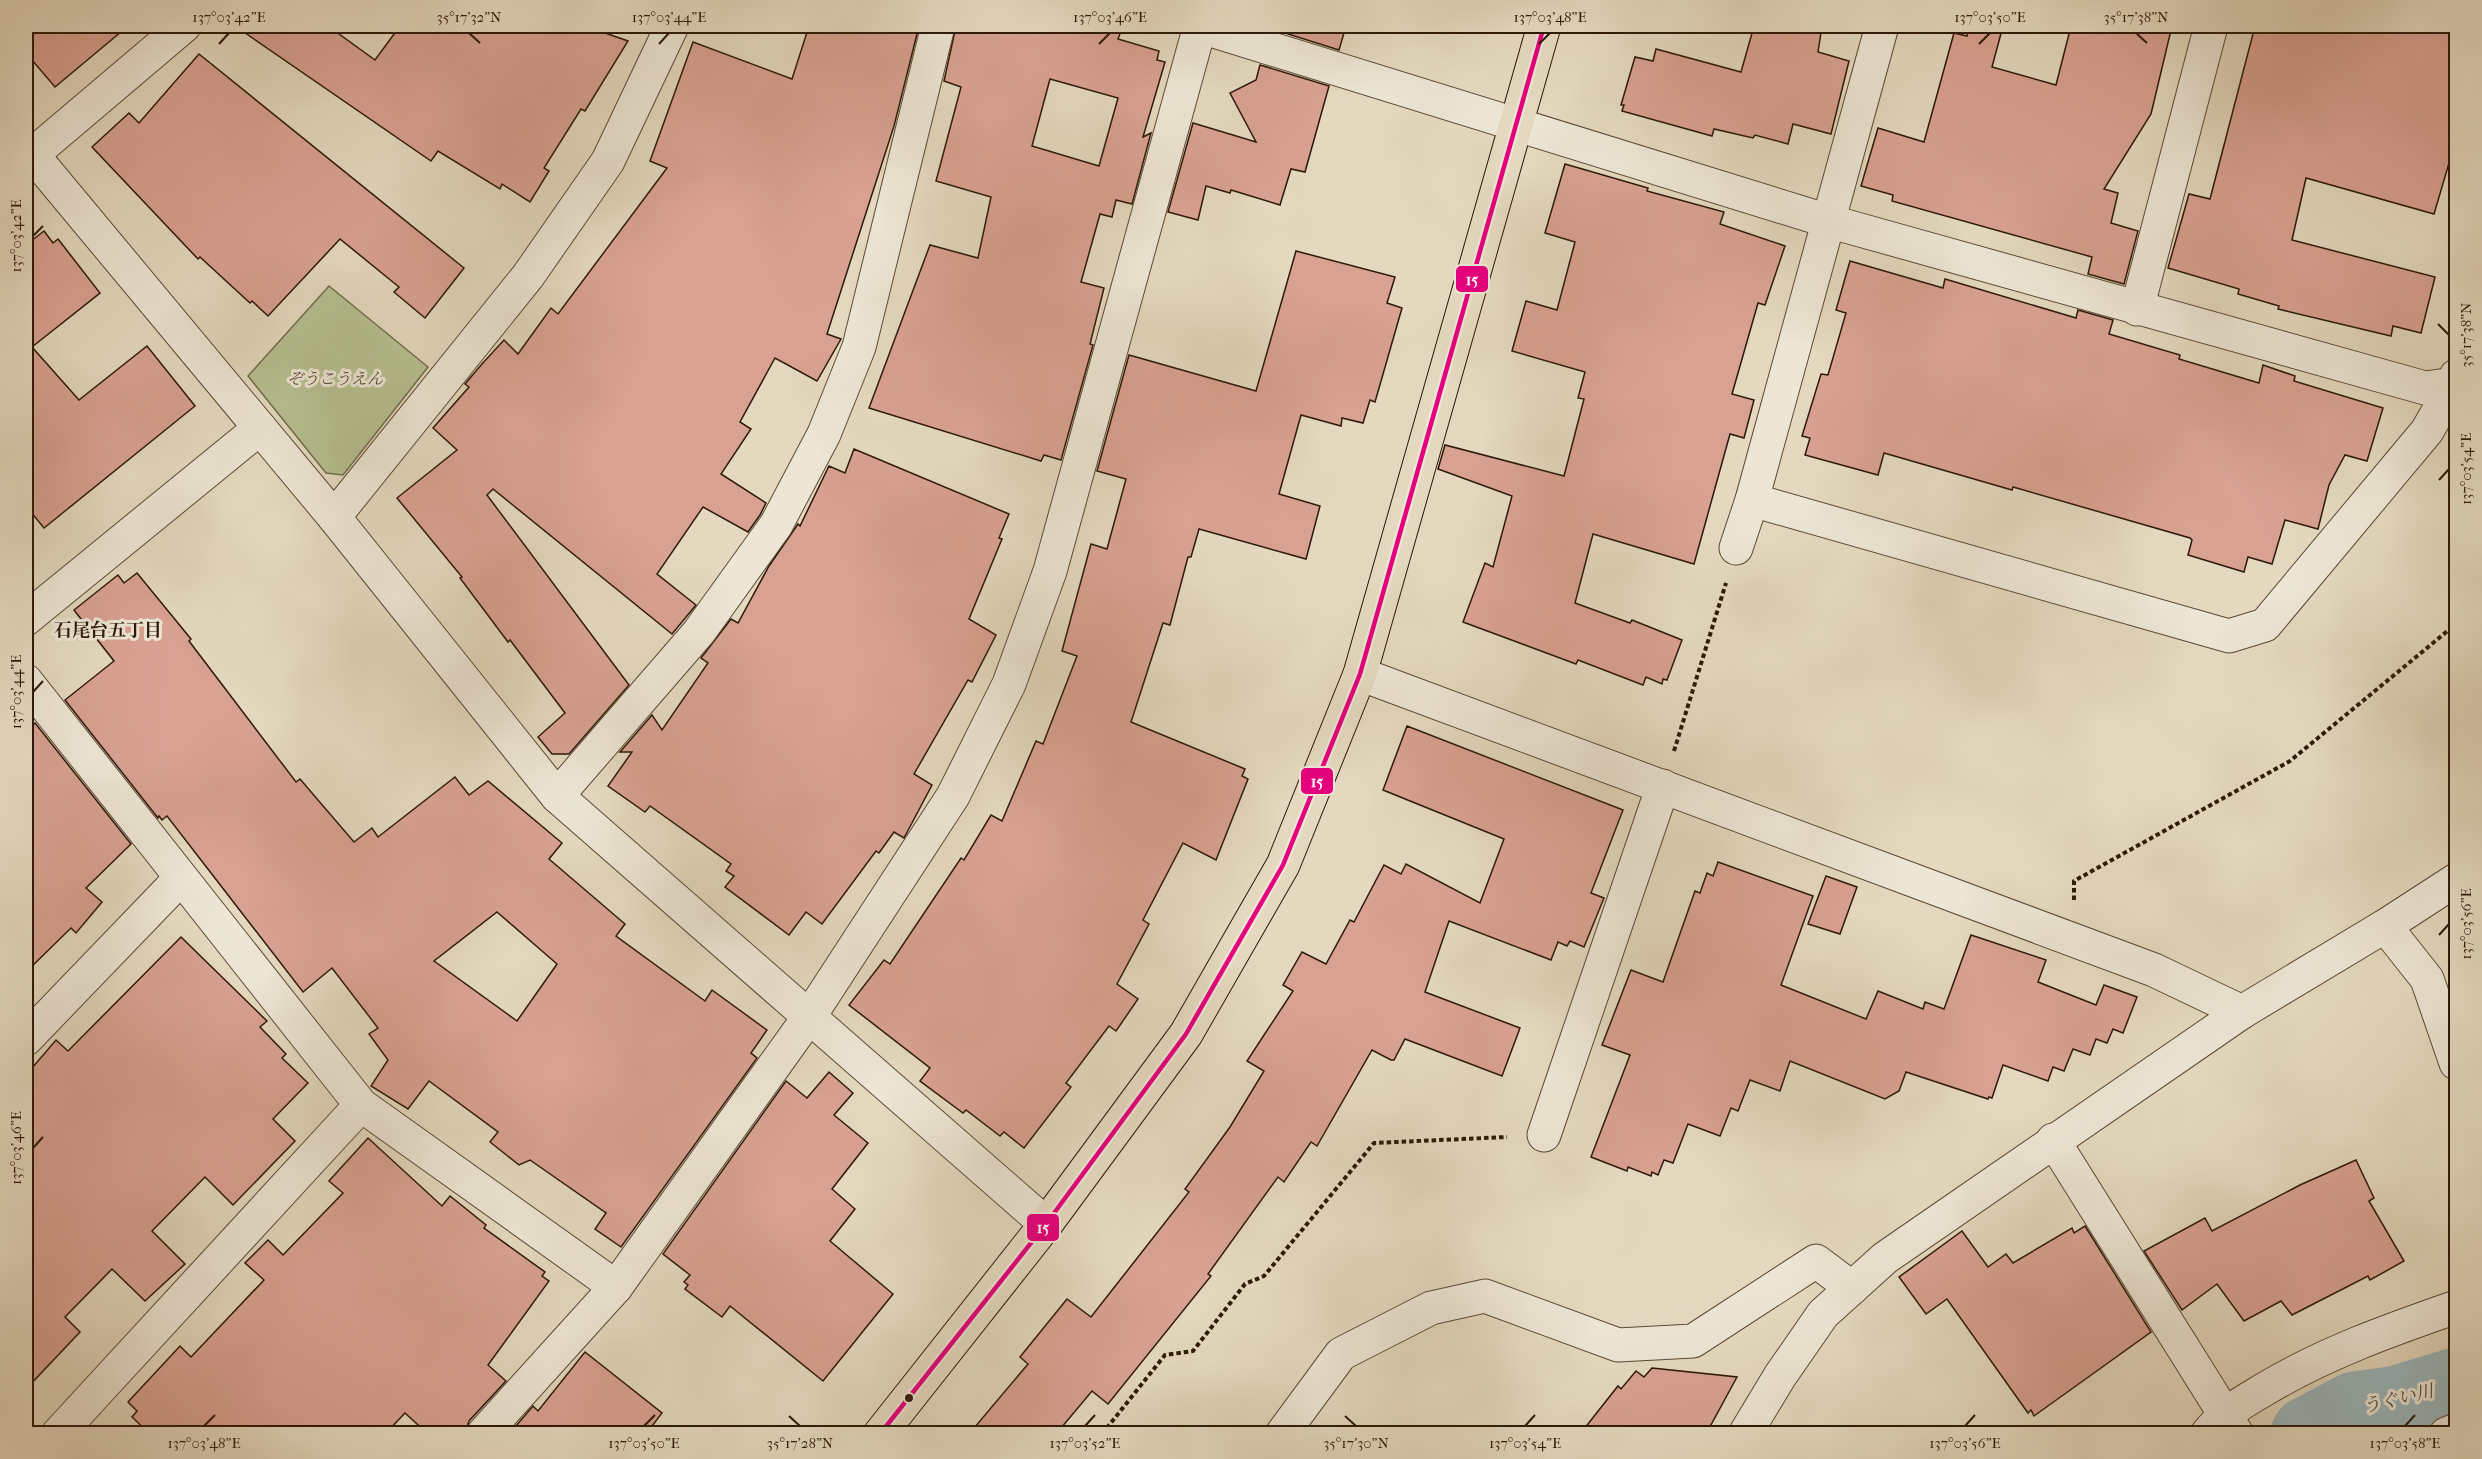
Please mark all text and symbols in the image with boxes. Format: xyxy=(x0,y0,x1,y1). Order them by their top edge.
text: 137°03'42"E xyxy=(192,8,266,26)
text: 35°17'32"N xyxy=(437,8,502,26)
text: 137°03'44"E xyxy=(632,8,706,26)
text: 137°03'46"E xyxy=(1073,8,1147,26)
text: 137°03'48"E xyxy=(1513,8,1587,26)
text: 137°03'50"E xyxy=(1954,8,2026,26)
text: 35°17'38"N xyxy=(2104,8,2169,26)
text: 137°03'42"E xyxy=(7,199,25,273)
line badge: 15 xyxy=(1455,265,1489,293)
text: 15 xyxy=(1466,270,1478,289)
text: 35°17'38"N xyxy=(2457,302,2475,367)
park label: ぞうこうえん xyxy=(287,369,383,388)
text: 137°03'54"E xyxy=(2457,433,2475,505)
district label: 石尾台五丁目 xyxy=(54,620,162,641)
text: 137°03'44"E xyxy=(7,655,25,729)
line badge: 15 xyxy=(1300,767,1334,795)
text: 15 xyxy=(1311,772,1323,791)
text: 137°03'56"E xyxy=(2457,888,2475,960)
text: 137°03'46"E xyxy=(7,1111,25,1185)
line badge: 15 xyxy=(1026,1213,1060,1242)
text: 15 xyxy=(1037,1218,1049,1237)
water label: うぐい川 xyxy=(2361,1380,2437,1417)
unlabelled marker xyxy=(903,1392,915,1404)
text: 137°03'48"E xyxy=(167,1434,241,1452)
text: 137°03'50"E xyxy=(608,1434,680,1452)
text: 35°17'28"N xyxy=(767,1434,834,1452)
text: 137°03'52"E xyxy=(1049,1434,1121,1452)
text: 35°17'30"N xyxy=(1323,1434,1389,1452)
text: 137°03'54"E xyxy=(1489,1434,1561,1452)
text: 137°03'56"E xyxy=(1929,1434,2001,1452)
text: 137°03'58"E xyxy=(2370,1434,2440,1452)

